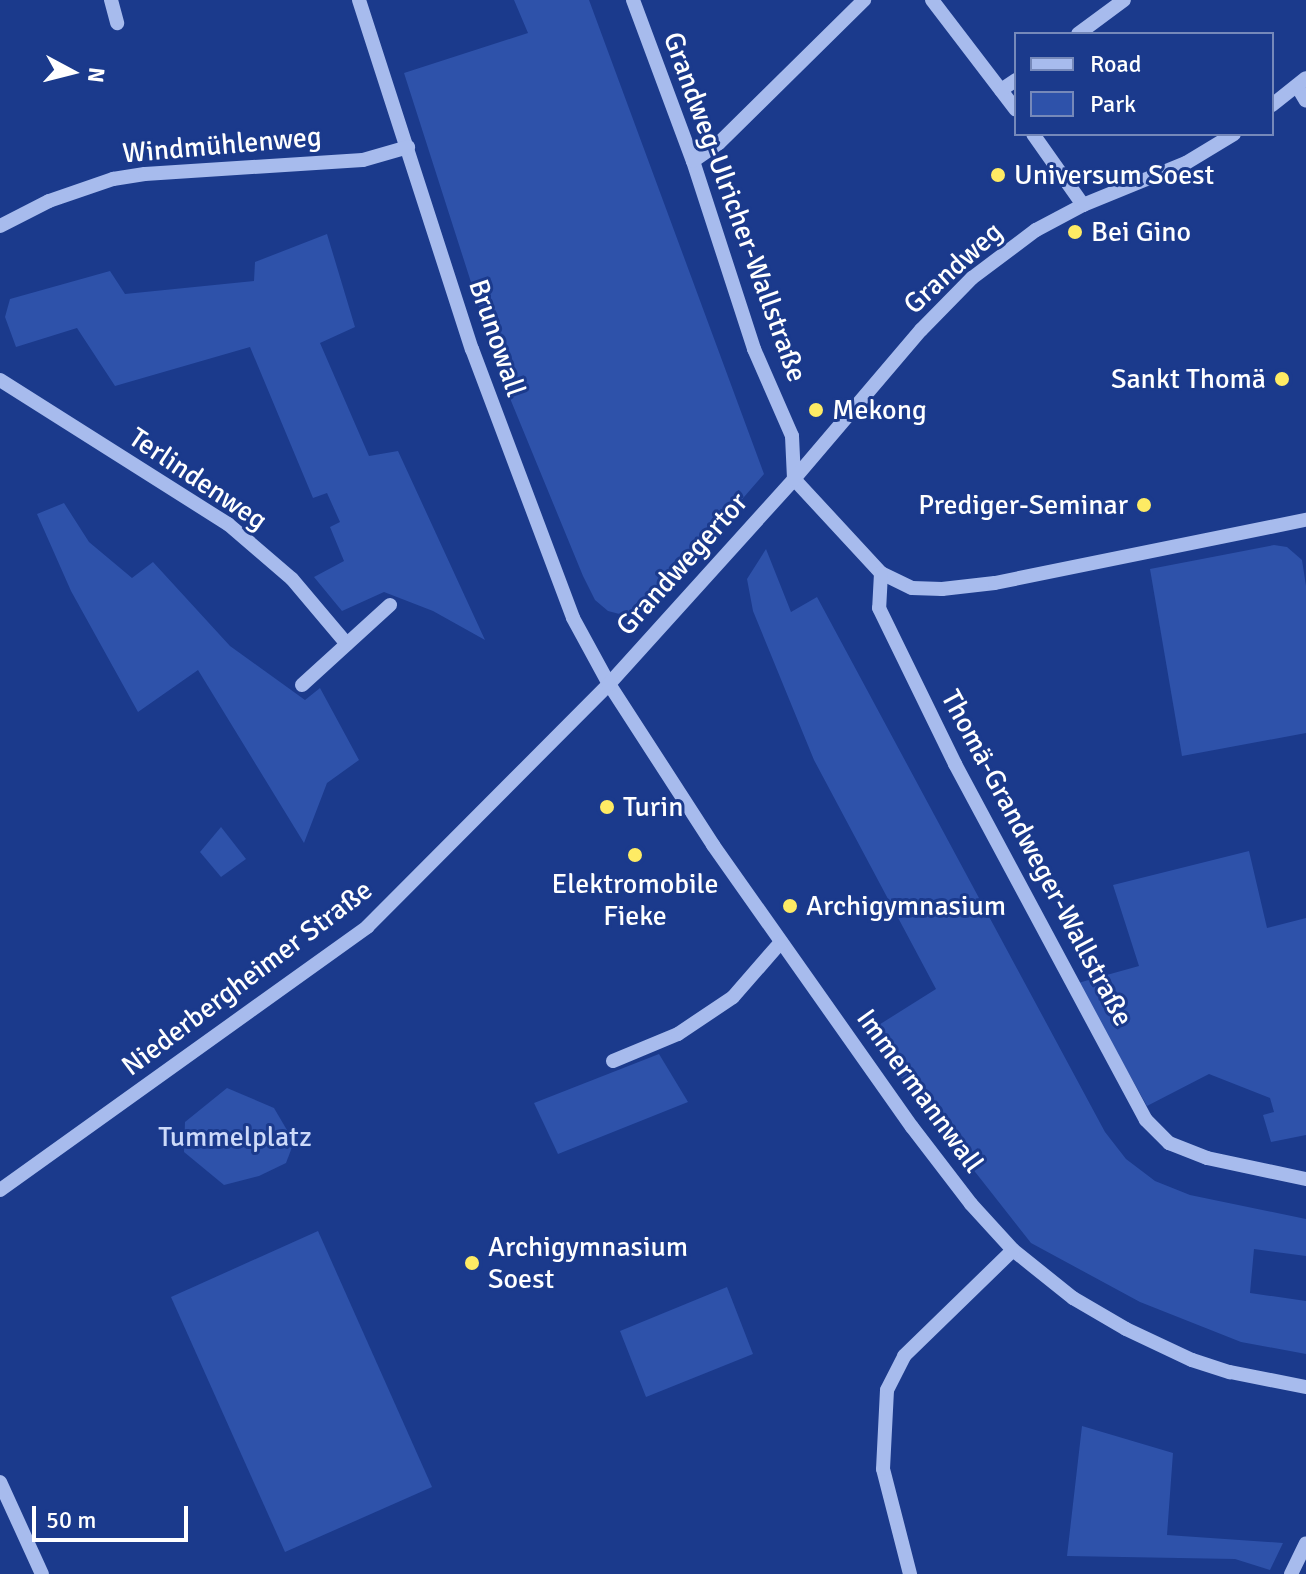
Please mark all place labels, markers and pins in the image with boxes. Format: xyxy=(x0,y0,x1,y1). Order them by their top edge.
place label: Universum Soest xyxy=(1014,158,1214,192)
marker: Universum Soest xyxy=(989,166,1007,184)
place label: Bei Gino xyxy=(1091,215,1191,249)
marker: Bei Gino xyxy=(1066,223,1084,241)
place label: Sankt Thomä xyxy=(1111,362,1266,396)
marker: Sankt Thomä xyxy=(1273,370,1291,388)
place label: Mekong xyxy=(832,393,927,427)
marker: Mekong xyxy=(807,401,825,419)
place label: Prediger-Seminar xyxy=(918,488,1128,522)
marker: Prediger-Seminar xyxy=(1135,496,1153,514)
place label: Turin xyxy=(623,790,683,824)
marker: Turin xyxy=(598,798,616,816)
marker: Elektromobile Fieke xyxy=(626,846,644,864)
place label: Elektromobile Fieke xyxy=(551,867,719,933)
place label: Archigymnasium xyxy=(806,889,1006,923)
marker: Archigymnasium xyxy=(781,897,799,915)
place label: Archigymnasium Soest xyxy=(488,1230,688,1296)
marker: Archigymnasium Soest xyxy=(463,1254,481,1272)

